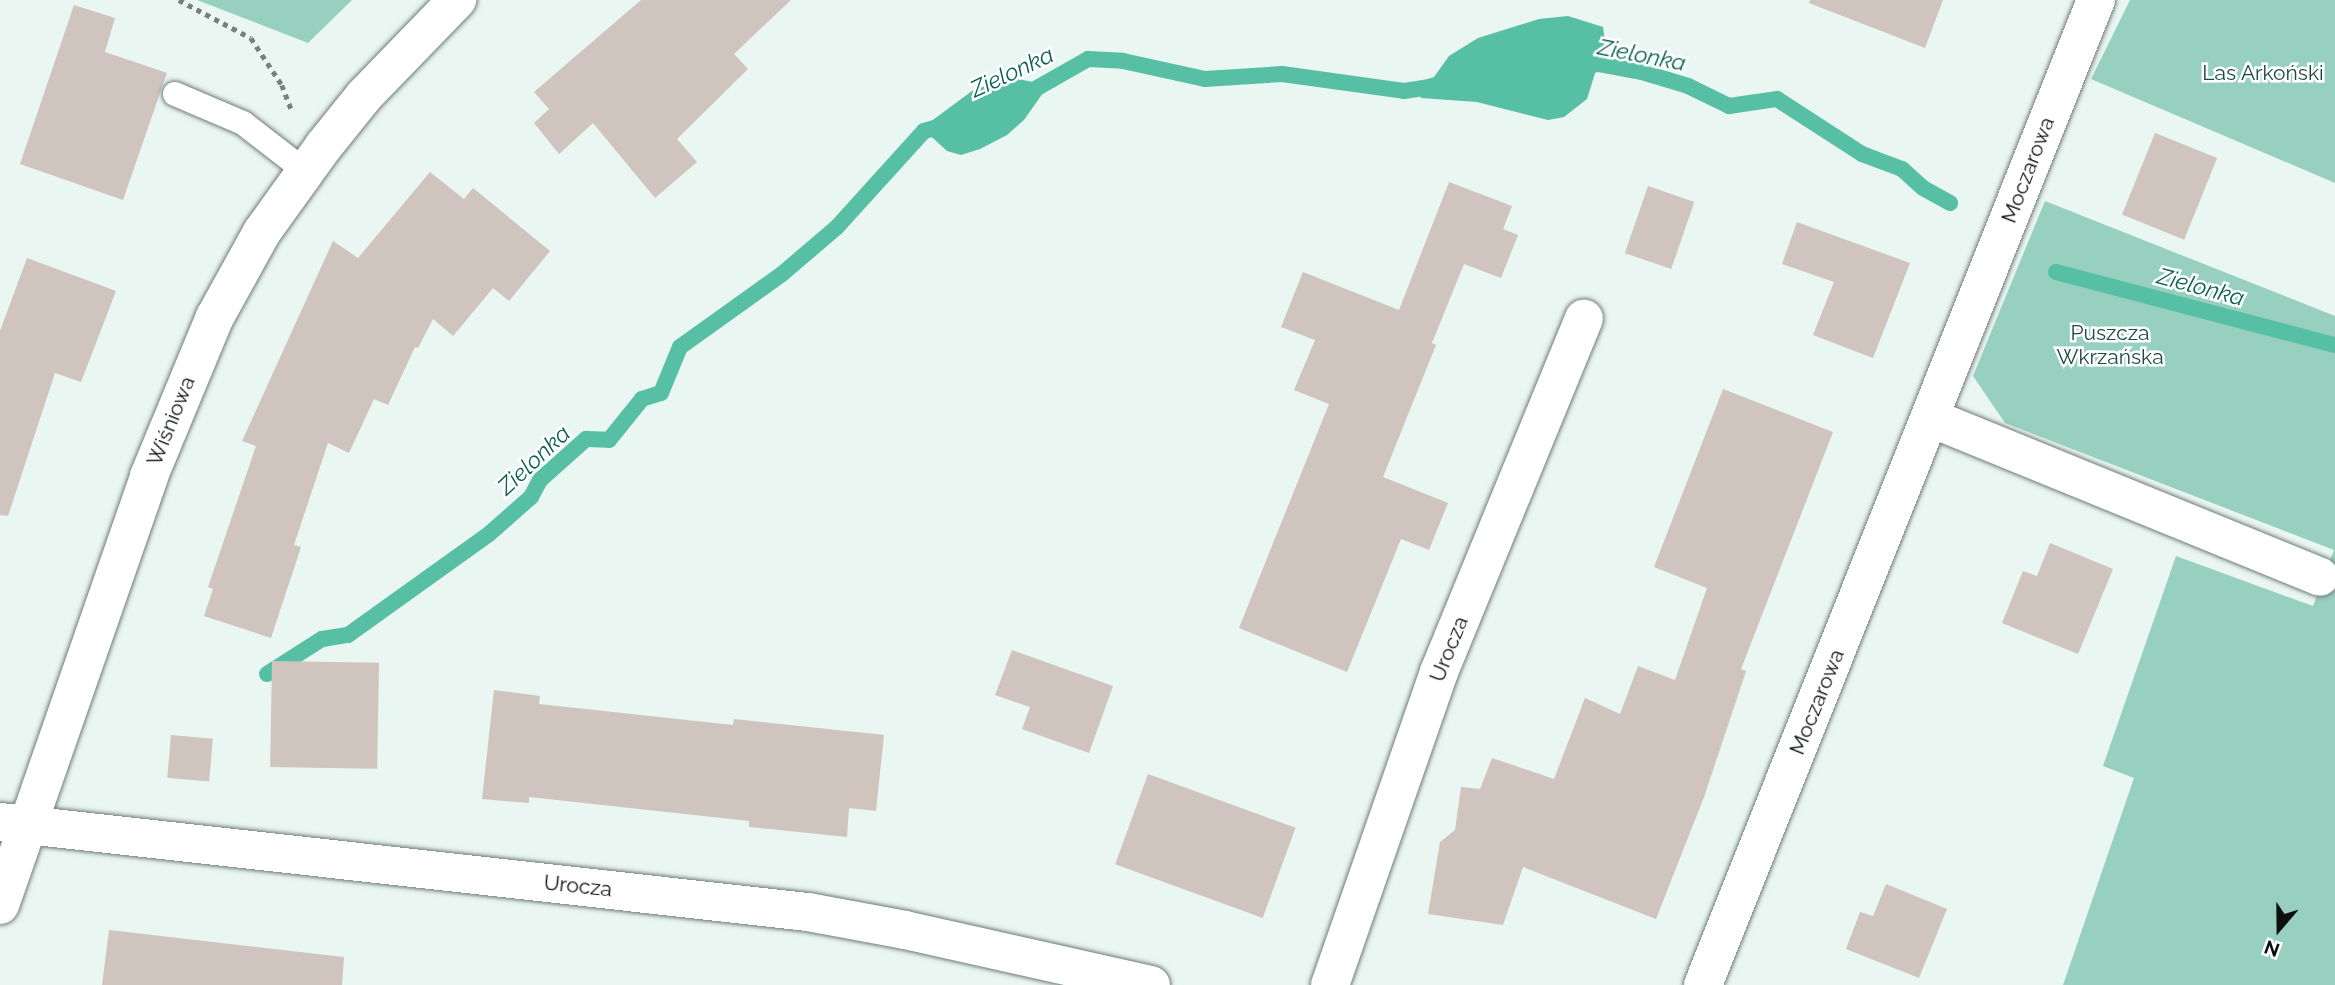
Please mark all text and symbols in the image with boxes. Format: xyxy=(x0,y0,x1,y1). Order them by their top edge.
water label: Zielonka xyxy=(1596,33,1688,77)
water label: Zielonka xyxy=(966,41,1058,103)
park label: Las Arkoński xyxy=(2202,60,2324,86)
street label: Moczarowa xyxy=(1996,113,2060,227)
water label: Zielonka xyxy=(2155,262,2247,312)
park label: Puszcza Wkrzańska xyxy=(2056,320,2164,370)
street label: Wiśniowa xyxy=(142,373,200,469)
water label: Zielonka xyxy=(492,420,576,500)
street label: Urocza xyxy=(1424,612,1474,686)
street label: Moczarowa xyxy=(1784,646,1850,758)
street label: Urocza xyxy=(543,870,613,902)
north arrow xyxy=(2244,894,2314,964)
text: N xyxy=(2261,936,2282,962)

